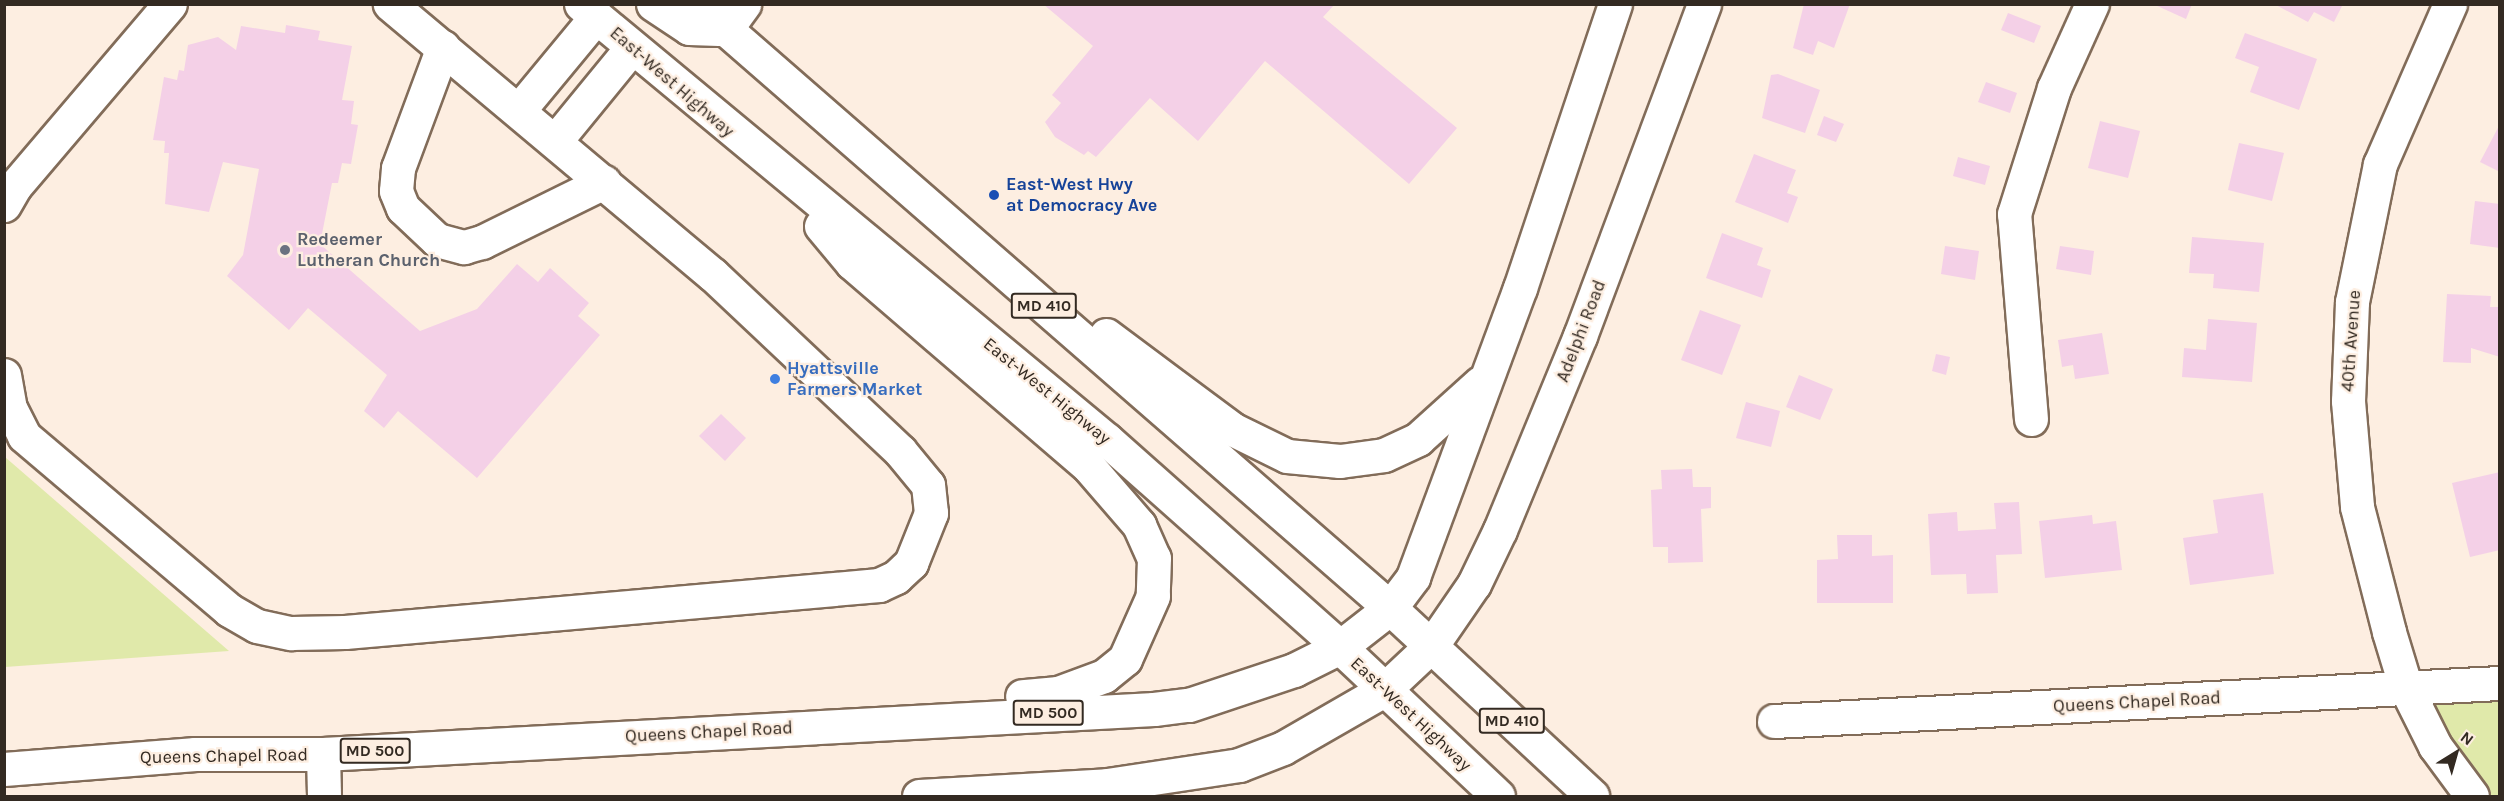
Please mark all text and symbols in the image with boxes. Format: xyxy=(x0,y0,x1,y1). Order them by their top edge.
street label: East-West Highway xyxy=(605,22,739,142)
place label: East-West Hwy at Democracy Ave xyxy=(1006,174,1157,216)
marker: East-West Hwy at Democracy Ave xyxy=(987,188,1001,202)
place label: Redeemer Lutheran Church xyxy=(297,229,440,272)
marker: Redeemer Lutheran Church xyxy=(278,243,292,257)
street label: Adelphi Road xyxy=(1552,277,1610,385)
street label: 40th Avenue xyxy=(2337,289,2365,393)
road number: MD 410 xyxy=(1010,293,1078,319)
street label: East-West Highway xyxy=(979,333,1115,449)
place label: Hyattsville Farmers Market xyxy=(787,358,922,400)
marker: Hyattsville Farmers Market xyxy=(768,372,782,386)
street label: East-West Highway xyxy=(1346,652,1476,776)
street label: Queens Chapel Road xyxy=(2053,687,2221,717)
road number: MD 500 xyxy=(1012,700,1084,726)
road number: MD 410 xyxy=(1478,708,1546,734)
street label: Queens Chapel Road xyxy=(625,717,793,747)
north arrow xyxy=(2426,723,2486,783)
text: N xyxy=(2457,727,2477,749)
road number: MD 500 xyxy=(339,738,411,764)
street label: Queens Chapel Road xyxy=(140,744,308,768)

